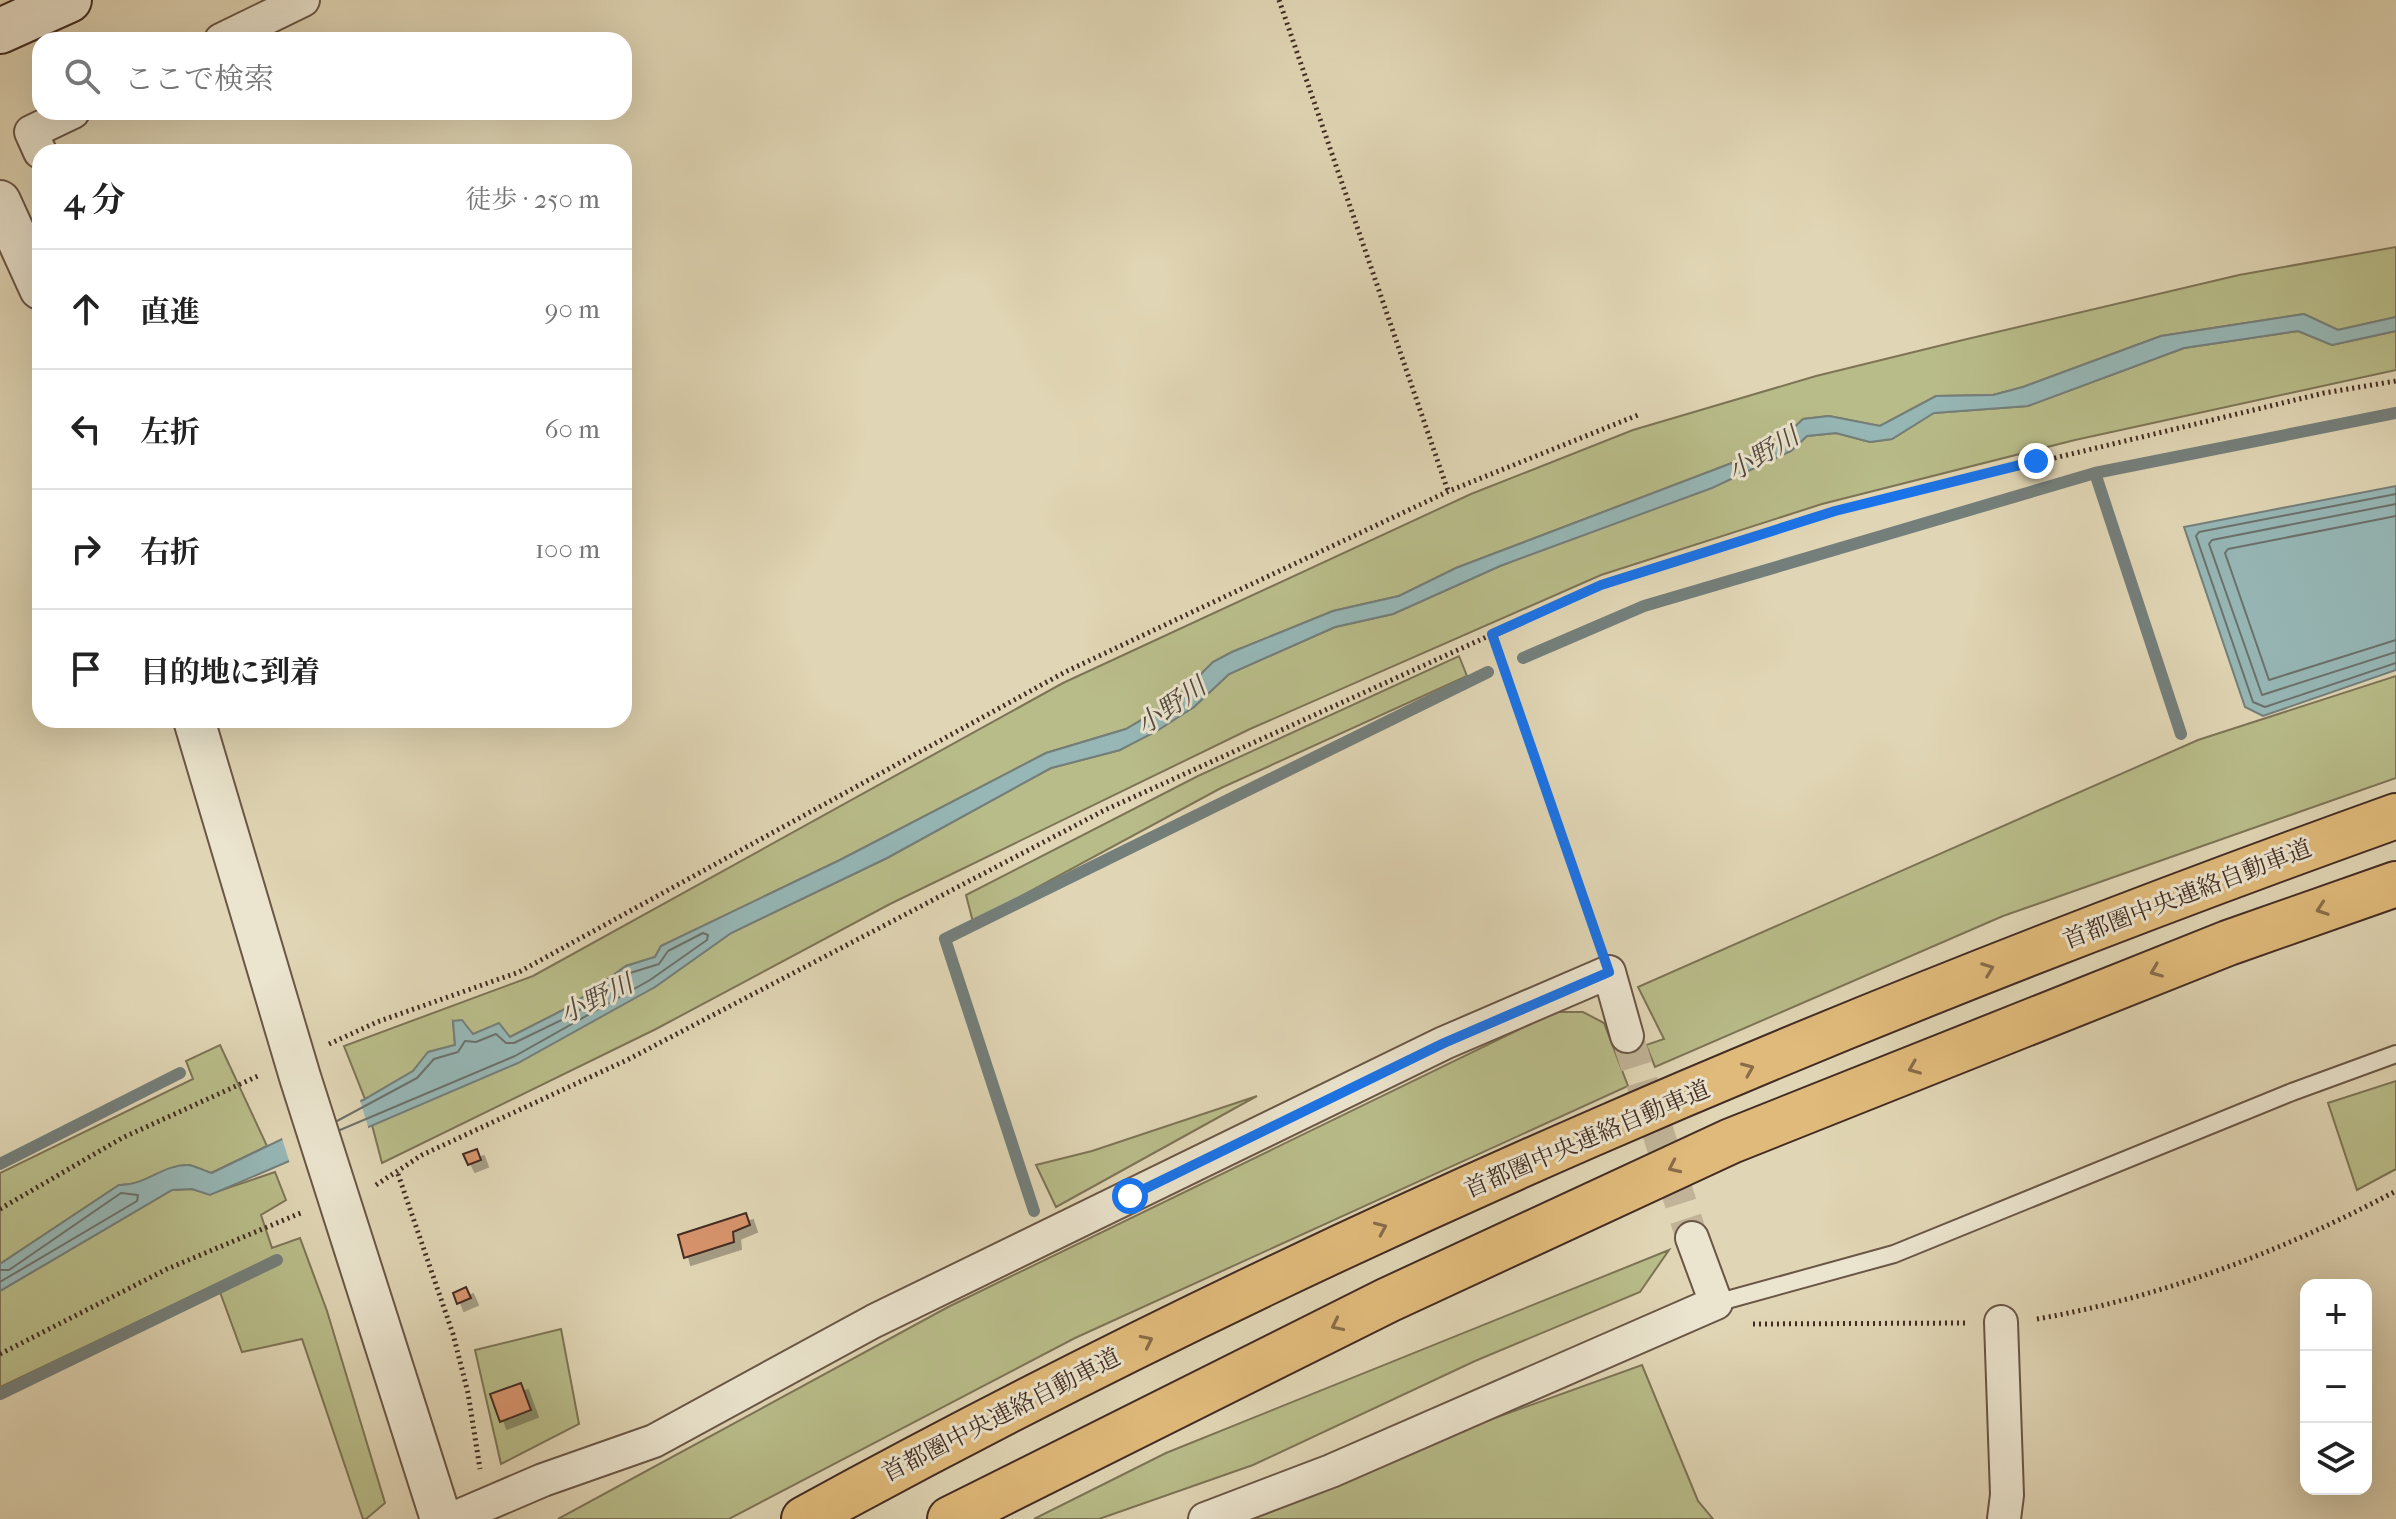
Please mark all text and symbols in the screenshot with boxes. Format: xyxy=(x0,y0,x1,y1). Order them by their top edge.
search box xyxy=(32,32,632,120)
icon: search xyxy=(60,54,104,98)
text: ここで検索 xyxy=(124,62,274,97)
text: 4 分 xyxy=(64,180,125,220)
text: 徒歩 · 250 m xyxy=(466,184,600,215)
icon: ahead xyxy=(64,287,108,331)
text: 90 m xyxy=(545,294,600,325)
text: 直進 xyxy=(140,295,200,330)
icon: left xyxy=(64,407,108,451)
text: 60 m xyxy=(544,414,600,445)
text: 左折 xyxy=(140,415,200,450)
water label: 小野川 xyxy=(1722,419,1807,487)
route end xyxy=(2018,443,2054,479)
icon: right xyxy=(64,527,108,571)
text: 100 m xyxy=(535,534,600,565)
text: 右折 xyxy=(140,535,200,570)
icon: arrive xyxy=(64,647,108,691)
text: 目的地に到着 xyxy=(140,655,320,690)
water label: 小野川 xyxy=(1130,669,1214,741)
street label: 首都圏中央連絡自動車道 xyxy=(2059,834,2315,954)
one-way arrow xyxy=(2316,900,2330,916)
one-way arrow xyxy=(1980,962,1994,979)
one-way arrow xyxy=(2150,962,2164,978)
water label: 小野川 xyxy=(554,967,641,1030)
one-way arrow xyxy=(1908,1058,1922,1075)
one-way arrow xyxy=(1740,1063,1754,1079)
street label: 首都圏中央連絡自動車道 xyxy=(1460,1075,1714,1203)
one-way arrow xyxy=(1668,1157,1682,1173)
route start xyxy=(1112,1178,1148,1214)
one-way arrow xyxy=(1373,1222,1387,1238)
map controls xyxy=(2300,1279,2372,1495)
button: + xyxy=(2300,1279,2372,1351)
one-way arrow xyxy=(1331,1316,1346,1331)
one-way arrow xyxy=(1138,1335,1153,1351)
street label: 首都圏中央連絡自動車道 xyxy=(877,1343,1125,1487)
button: − xyxy=(2300,1351,2372,1423)
button: layers xyxy=(2300,1423,2372,1495)

